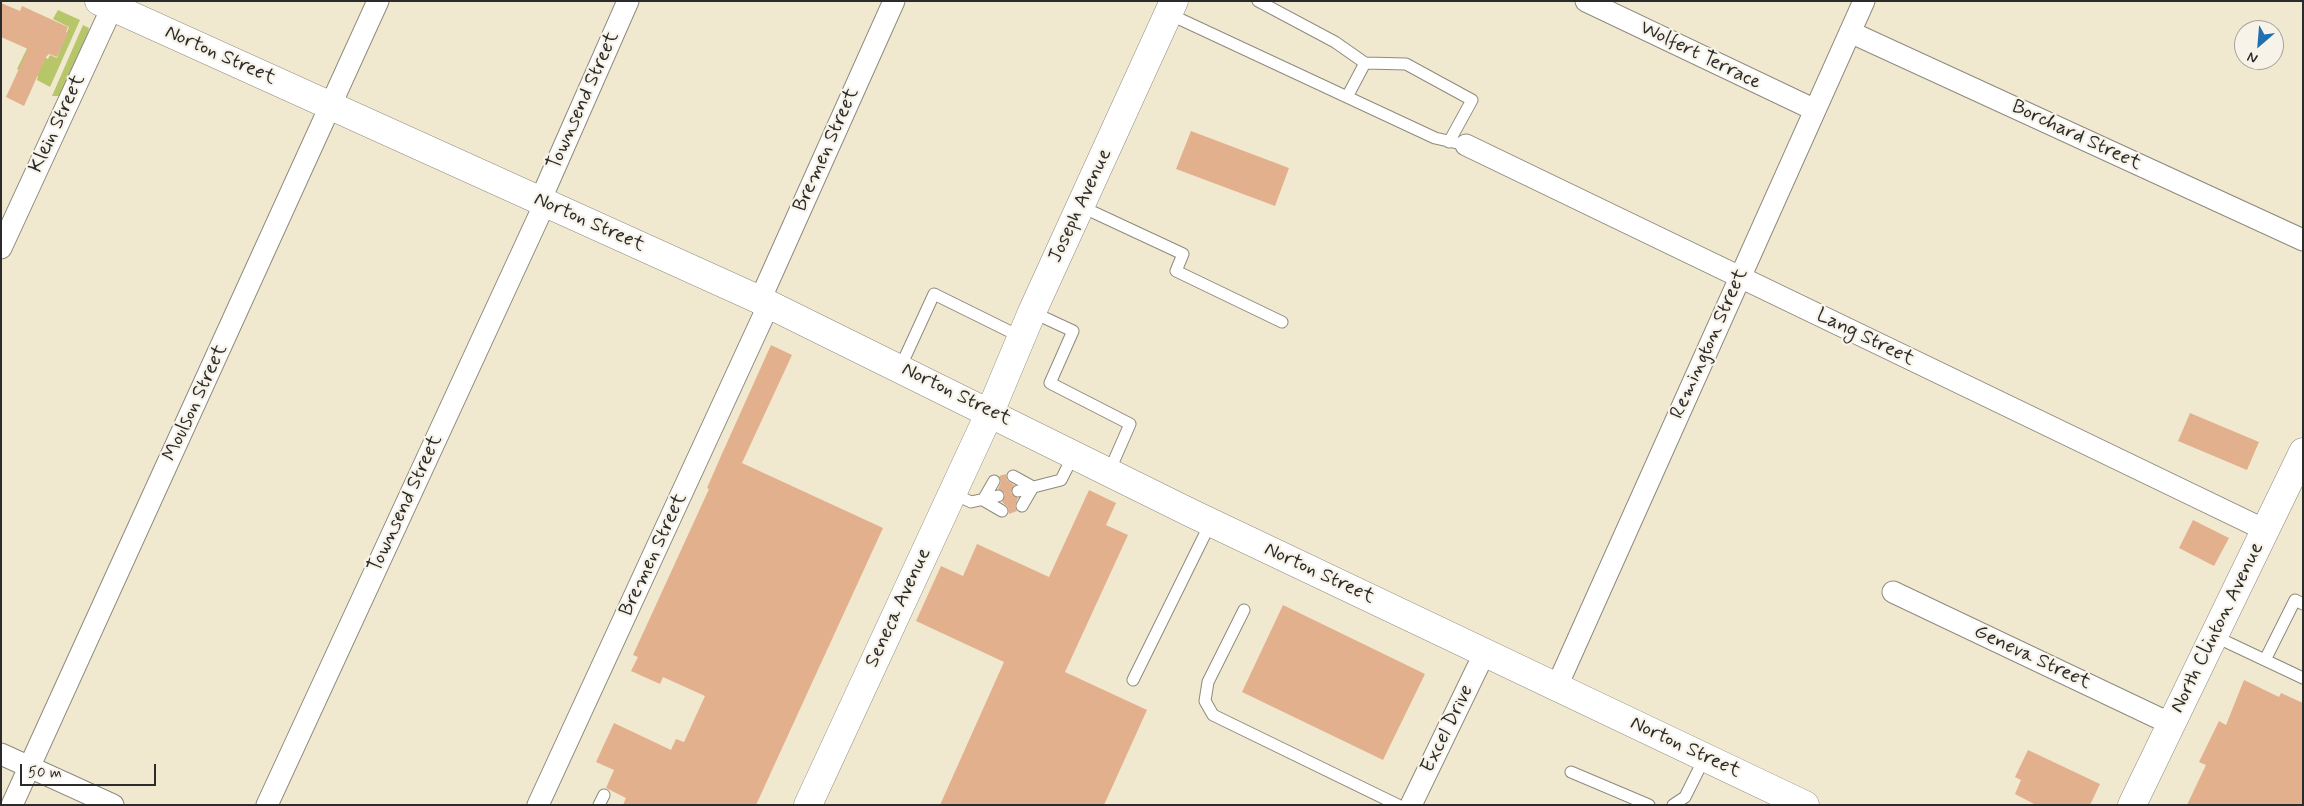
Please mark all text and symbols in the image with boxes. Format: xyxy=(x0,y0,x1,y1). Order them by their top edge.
street label: Wolfert Terrace xyxy=(1636,16,1764,96)
north arrow xyxy=(2234,20,2284,70)
street label: Norton Street xyxy=(161,21,279,91)
street label: Townsend Street xyxy=(543,28,625,174)
text: N xyxy=(2244,47,2261,68)
street label: Klein Street xyxy=(25,71,91,177)
street label: Bremen Street xyxy=(789,84,865,216)
street label: Borchard Street xyxy=(2007,95,2145,177)
street label: Joseph Avenue xyxy=(1044,145,1118,267)
street label: Norton Street xyxy=(530,188,648,258)
street label: Remington Street xyxy=(1666,265,1754,423)
street label: Lang Street xyxy=(1812,304,1918,372)
street label: Moulson Street xyxy=(158,341,234,465)
street label: Norton Street xyxy=(897,358,1015,432)
street label: Townsend Street xyxy=(364,431,448,577)
street label: Bremen Street xyxy=(615,490,693,620)
street label: Norton Street xyxy=(1260,538,1378,610)
street label: North Clinton Avenue xyxy=(2166,539,2270,717)
street label: Seneca Avenue xyxy=(861,544,937,672)
street label: Geneva Street xyxy=(1970,620,2094,696)
street label: Excel Drive xyxy=(1416,681,1480,777)
street label: Norton Street xyxy=(1626,712,1744,784)
scale bar xyxy=(22,754,159,786)
text: 50 m xyxy=(28,763,62,783)

